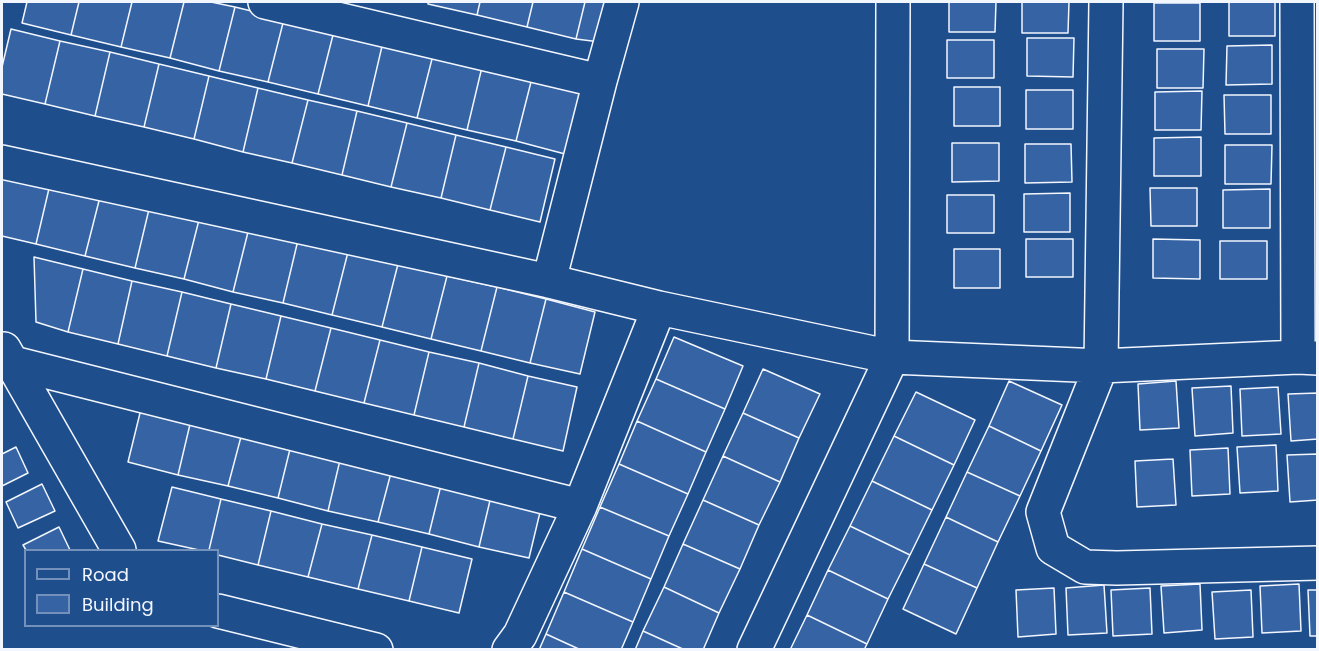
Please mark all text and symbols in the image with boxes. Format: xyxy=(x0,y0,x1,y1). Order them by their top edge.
legend xyxy=(24,549,219,627)
text: Road xyxy=(82,562,129,587)
text: Building xyxy=(82,592,154,617)

